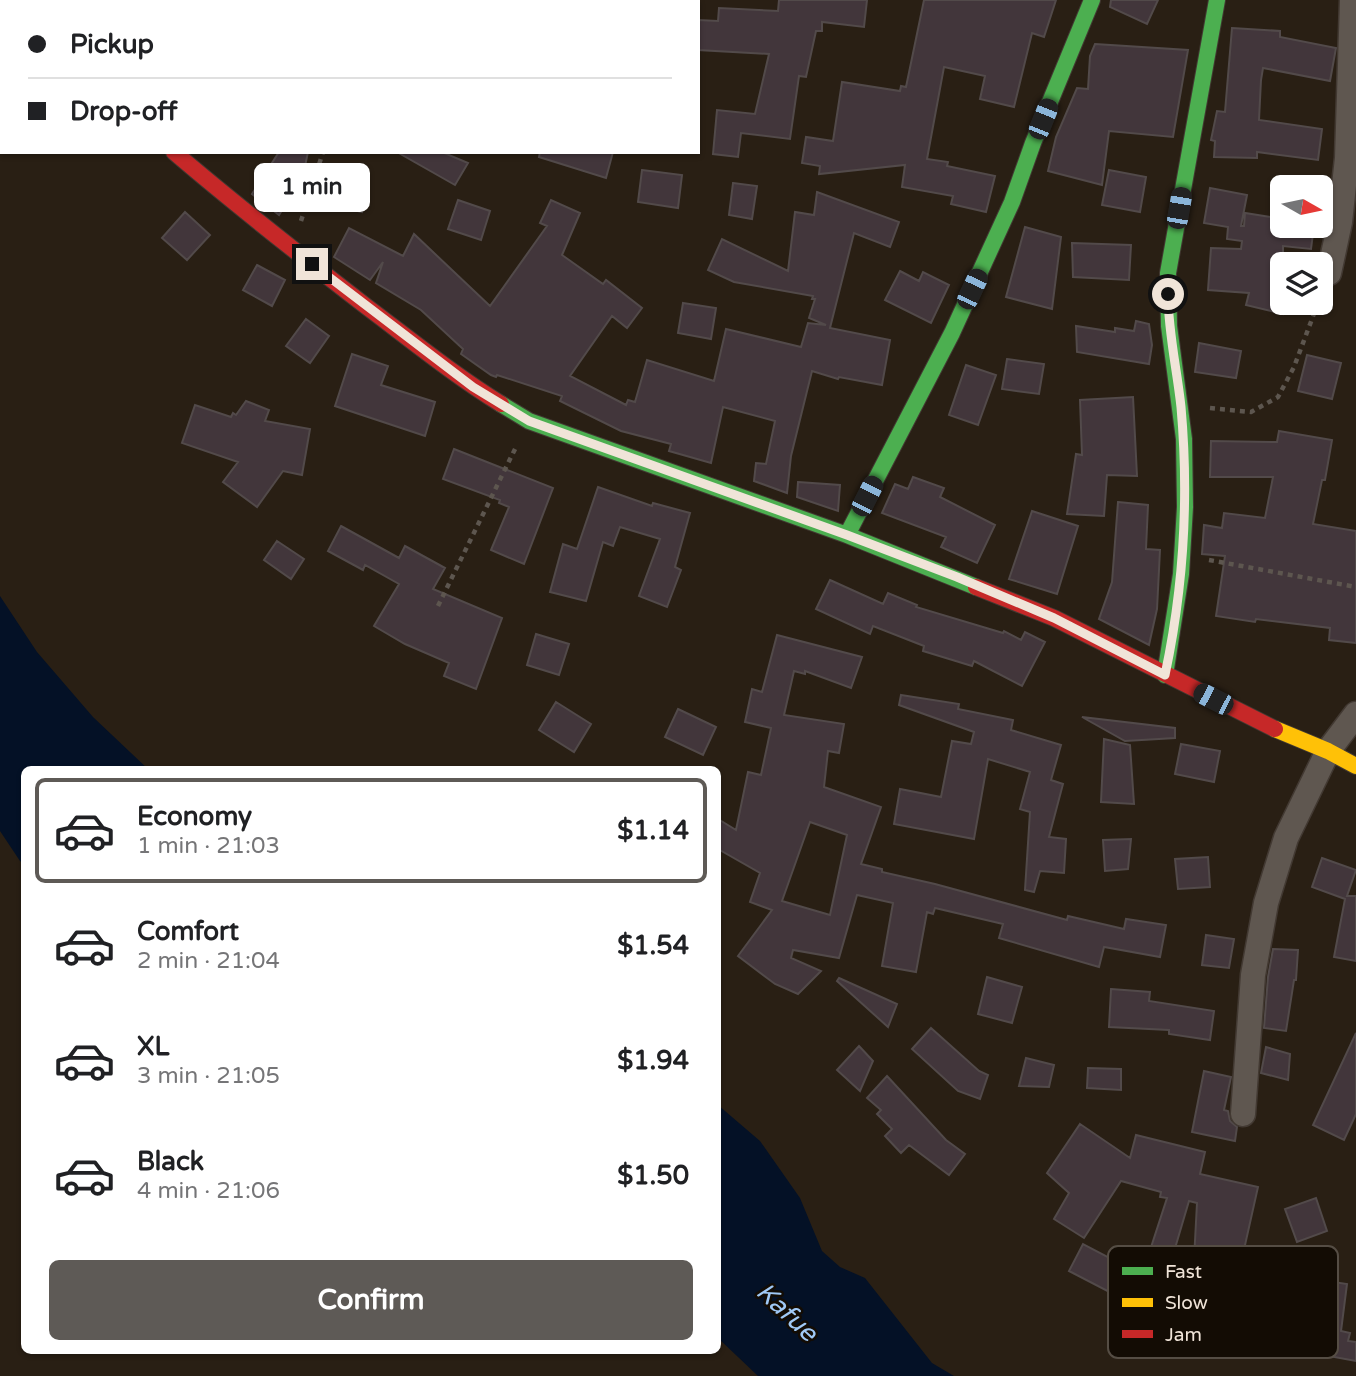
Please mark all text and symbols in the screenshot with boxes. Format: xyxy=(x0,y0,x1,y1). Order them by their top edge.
text: Pickup xyxy=(70,29,154,60)
text: Drop-off xyxy=(70,96,177,127)
car xyxy=(1026,96,1061,142)
callout: 1 min xyxy=(254,162,370,212)
text: 1 min xyxy=(281,173,343,201)
north arrow xyxy=(1270,175,1334,238)
map controls xyxy=(1270,175,1333,315)
car xyxy=(1166,185,1193,231)
route end xyxy=(296,248,328,280)
button: layers xyxy=(1270,252,1333,315)
car xyxy=(954,266,991,312)
route start xyxy=(1152,278,1184,310)
car xyxy=(849,473,886,519)
car xyxy=(1190,680,1237,718)
icon: car xyxy=(53,799,116,862)
text: Economy xyxy=(137,801,252,832)
text: $1.14 xyxy=(617,815,689,846)
text: 1 min · 21:03 xyxy=(137,832,280,860)
icon: car xyxy=(53,914,116,977)
text: Comfort xyxy=(137,916,239,947)
text: $1.54 xyxy=(617,930,689,961)
text: 2 min · 21:04 xyxy=(137,947,280,975)
icon: car xyxy=(53,1029,116,1092)
text: XL xyxy=(137,1031,169,1062)
text: $1.94 xyxy=(617,1045,689,1076)
text: 3 min · 21:05 xyxy=(137,1062,280,1090)
icon: car xyxy=(53,1144,116,1207)
text: Black xyxy=(137,1146,204,1177)
text: $1.50 xyxy=(617,1160,689,1191)
text: 4 min · 21:06 xyxy=(137,1177,280,1205)
legend xyxy=(1108,1246,1338,1358)
button: Confirm xyxy=(49,1260,693,1340)
text: Fast xyxy=(1165,1261,1202,1283)
water label: Kafue xyxy=(750,1276,825,1349)
text: Slow xyxy=(1165,1292,1208,1314)
text: Jam xyxy=(1165,1324,1202,1346)

